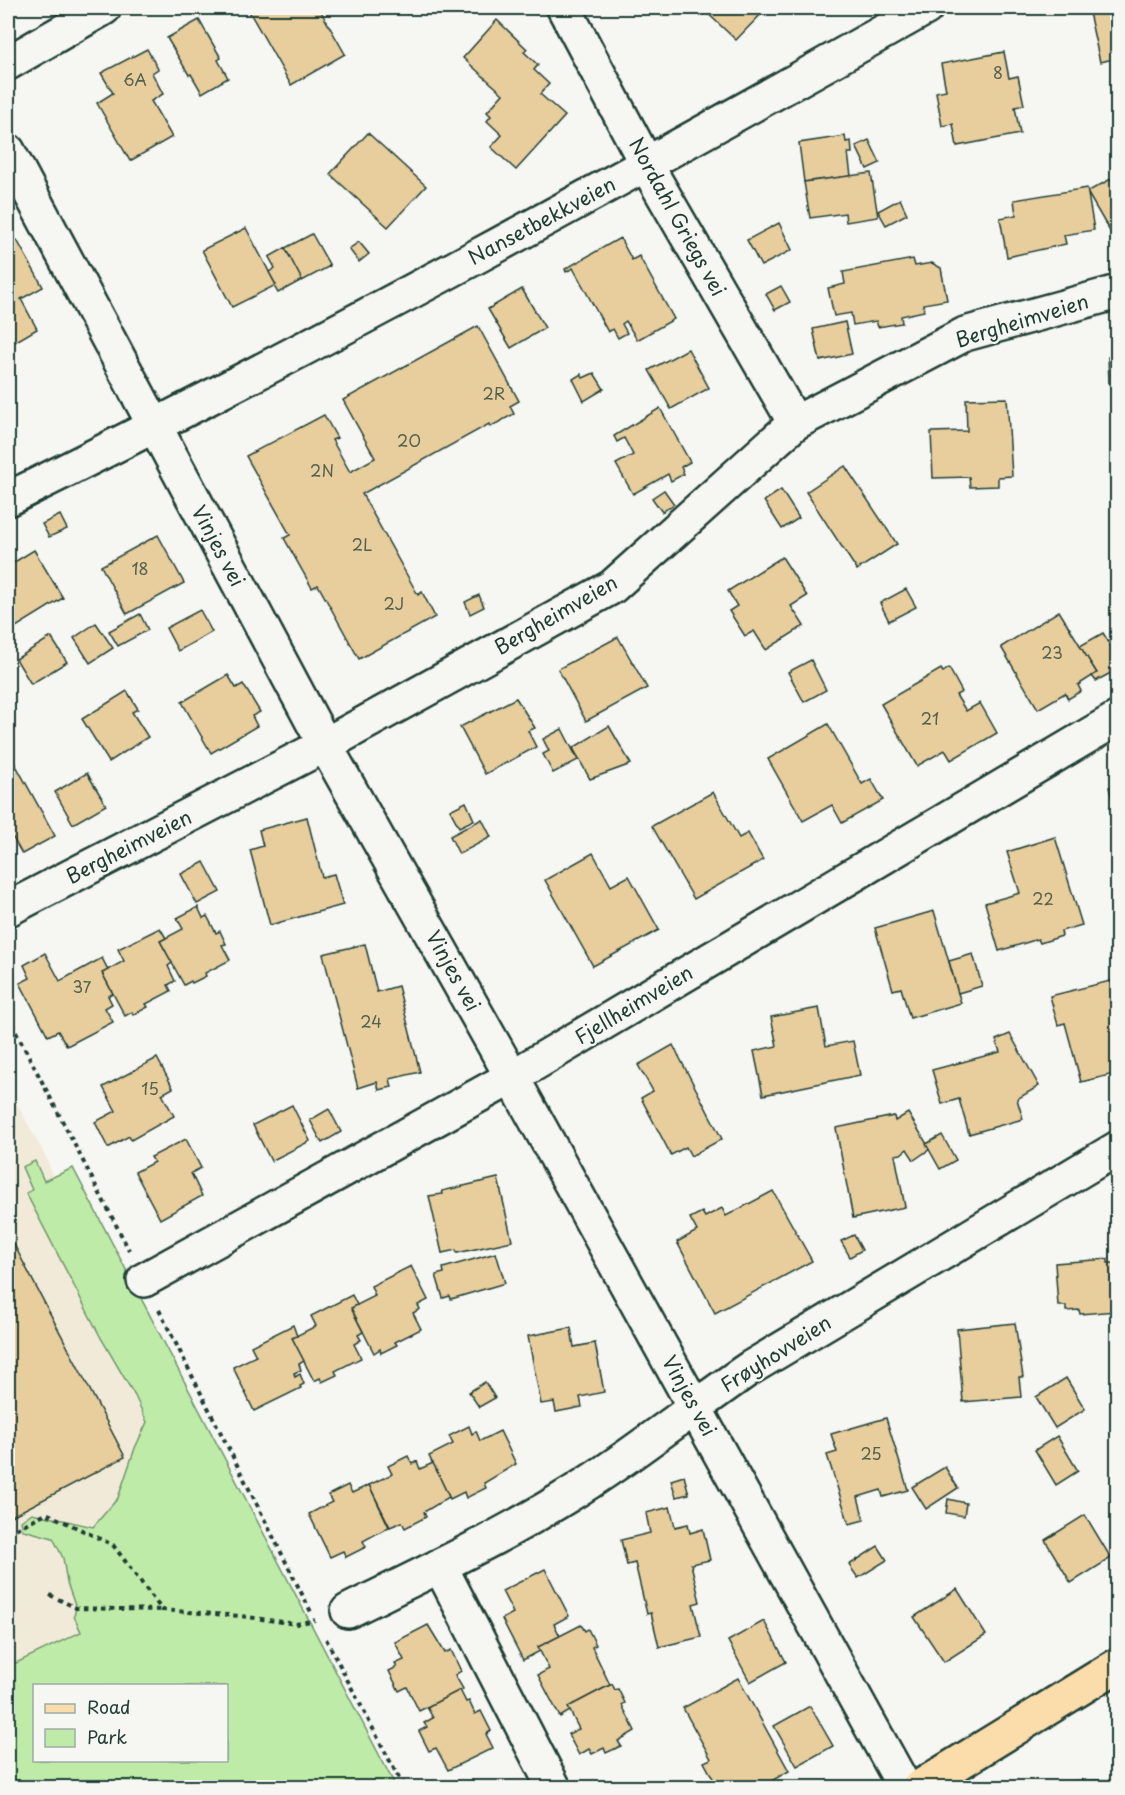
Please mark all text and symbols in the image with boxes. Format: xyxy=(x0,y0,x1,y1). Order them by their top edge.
house number: 8 xyxy=(993,60,1003,84)
house number: 6A xyxy=(123,67,147,91)
street label: Nordahl Griegs vei xyxy=(622,132,734,301)
street label: Nansetbekkveien xyxy=(462,169,621,272)
street label: Bergheimveien xyxy=(951,286,1092,355)
house number: 2R xyxy=(483,381,506,405)
house number: 2O xyxy=(397,428,421,452)
house number: 2N xyxy=(310,458,334,482)
street label: Vinjes vei xyxy=(185,499,253,592)
house number: 2L xyxy=(352,532,372,556)
house number: 18 xyxy=(131,556,149,580)
street label: Bergheimveien xyxy=(488,567,623,662)
house number: 2J xyxy=(384,591,404,615)
house number: 23 xyxy=(1041,640,1063,664)
house number: 21 xyxy=(921,706,939,730)
street label: Bergheimveien xyxy=(60,801,197,891)
house number: 22 xyxy=(1032,886,1054,910)
street label: Vinjes vei xyxy=(419,924,488,1017)
street label: Fjellheimveien xyxy=(569,957,698,1051)
house number: 37 xyxy=(73,974,92,998)
house number: 24 xyxy=(360,1009,382,1033)
house number: 15 xyxy=(141,1076,159,1100)
street label: Frøyhovveien xyxy=(714,1307,837,1399)
street label: Vinjes vei xyxy=(655,1349,724,1442)
house number: 25 xyxy=(860,1441,882,1465)
legend xyxy=(33,1684,228,1762)
text: Road xyxy=(87,1693,131,1720)
text: Park xyxy=(87,1723,127,1750)

